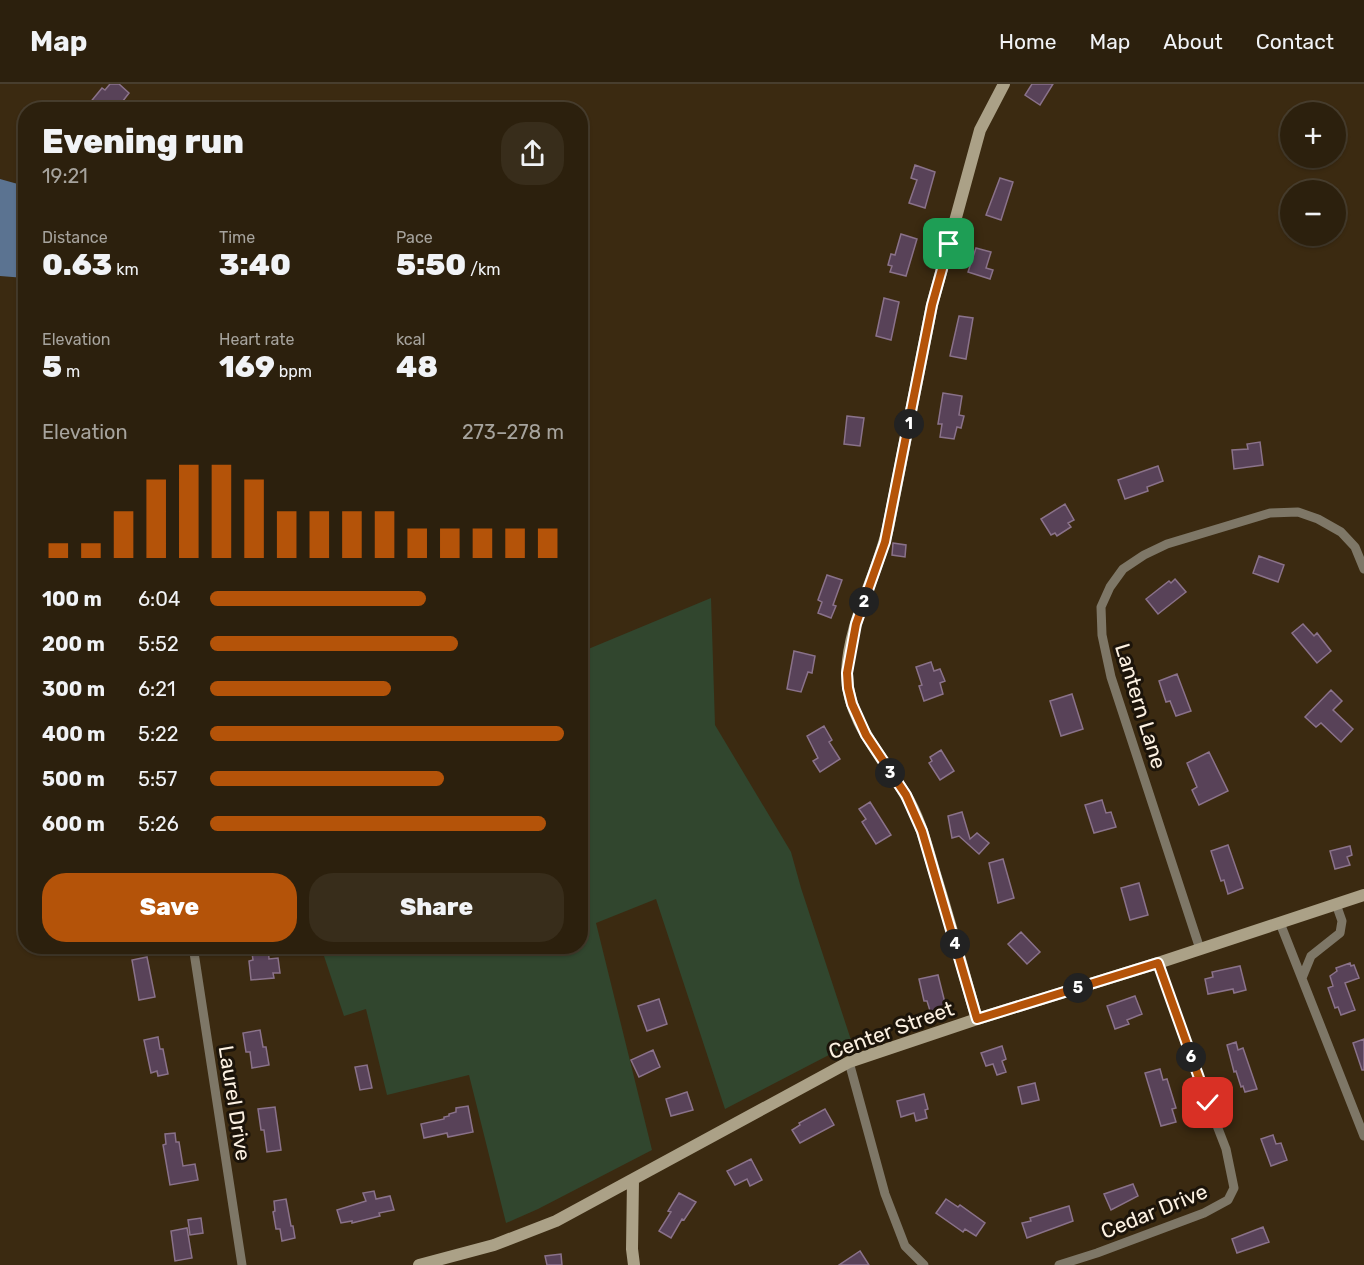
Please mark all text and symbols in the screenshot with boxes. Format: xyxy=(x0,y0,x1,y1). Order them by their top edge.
text: Map xyxy=(30,25,87,58)
text: Home xyxy=(999,29,1056,54)
text: Map xyxy=(1089,29,1130,54)
text: About xyxy=(1163,29,1223,54)
text: Contact xyxy=(1256,29,1334,54)
map controls xyxy=(1280,102,1346,246)
button: + xyxy=(1280,102,1346,168)
text: Evening run xyxy=(42,122,244,161)
button: share xyxy=(501,122,564,185)
text: 19:21 xyxy=(42,164,88,188)
button: − xyxy=(1280,180,1346,246)
pin xyxy=(923,218,974,269)
icon: arrive xyxy=(932,227,965,260)
text: Distance xyxy=(42,228,108,247)
text: Time xyxy=(219,228,255,247)
text: Pace xyxy=(396,228,433,247)
text: 0.63 xyxy=(42,247,112,283)
text: 3:40 xyxy=(219,247,291,283)
text: 5:50 xyxy=(396,247,466,283)
text: km xyxy=(112,260,139,279)
text: /km xyxy=(466,260,500,279)
text: Elevation xyxy=(42,330,111,349)
text: Heart rate xyxy=(219,330,294,349)
text: kcal xyxy=(396,330,425,349)
text: 5 xyxy=(42,349,62,385)
text: 169 xyxy=(219,349,275,385)
text: 48 xyxy=(396,349,438,385)
text: m xyxy=(62,362,80,381)
text: bpm xyxy=(275,362,312,381)
pin: 1 xyxy=(894,409,924,439)
text: 1 xyxy=(905,414,913,433)
text: Elevation xyxy=(42,420,128,444)
text: 273–278 m xyxy=(462,420,564,444)
text: 100 m xyxy=(42,587,102,611)
text: 6:04 xyxy=(138,587,180,611)
pin: 2 xyxy=(849,587,879,617)
text: 2 xyxy=(859,592,869,611)
text: 200 m xyxy=(42,632,105,656)
text: 5:52 xyxy=(138,632,179,656)
street label: Lantern Lane xyxy=(1110,640,1172,772)
text: 300 m xyxy=(42,677,105,701)
text: 6:21 xyxy=(138,677,175,701)
text: 400 m xyxy=(42,722,105,746)
text: 5:22 xyxy=(138,722,178,746)
pin: 3 xyxy=(875,758,905,788)
text: 3 xyxy=(885,763,895,782)
text: 500 m xyxy=(42,767,105,791)
text: 5:57 xyxy=(138,767,177,791)
text: 600 m xyxy=(42,812,105,836)
text: 5:26 xyxy=(138,812,179,836)
button: Save xyxy=(42,873,297,942)
button: Share xyxy=(309,873,564,942)
pin: 4 xyxy=(940,929,970,959)
text: 4 xyxy=(950,934,960,953)
pin: 5 xyxy=(1063,973,1093,1003)
text: 5 xyxy=(1073,978,1083,997)
street label: Center Street xyxy=(825,996,957,1064)
pin: 6 xyxy=(1176,1042,1206,1072)
street label: Laurel Drive xyxy=(214,1044,256,1162)
text: 6 xyxy=(1186,1047,1196,1066)
pin xyxy=(1182,1077,1233,1128)
icon: check xyxy=(1191,1086,1224,1119)
street label: Cedar Drive xyxy=(1097,1178,1211,1244)

